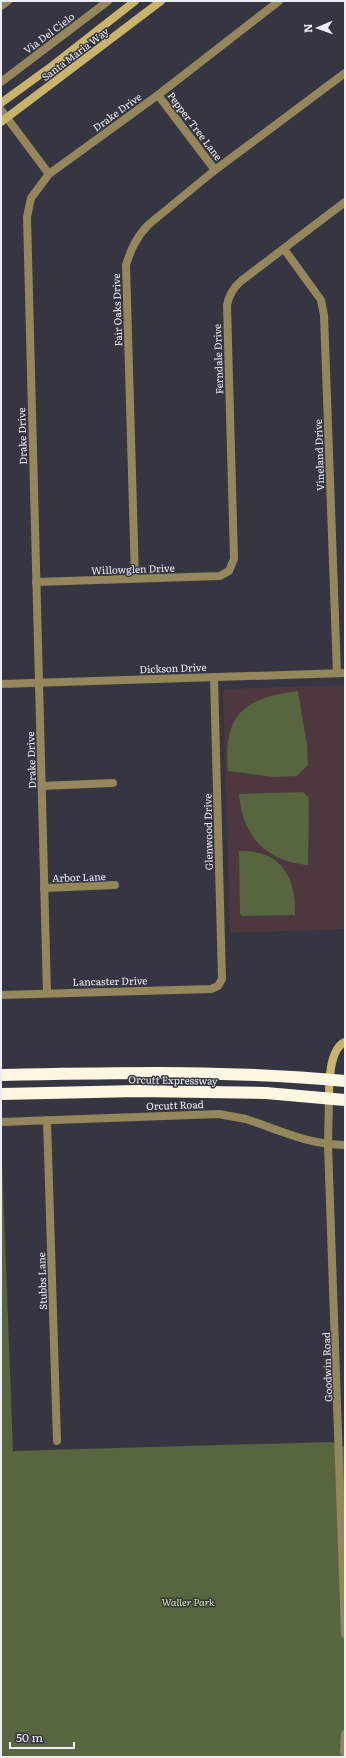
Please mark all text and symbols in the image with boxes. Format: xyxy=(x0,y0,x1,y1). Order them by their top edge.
street label: Via Del Cielo xyxy=(20,8,77,57)
north arrow xyxy=(298,8,338,48)
street label: Santa Maria Way xyxy=(38,23,112,84)
text: N xyxy=(299,23,315,33)
street label: Pepper Tree Lane xyxy=(165,88,226,163)
street label: Drake Drive xyxy=(89,89,144,134)
street label: Fair Oaks Drive xyxy=(108,273,125,347)
street label: Ferndale Drive xyxy=(209,324,226,394)
street label: Drake Drive xyxy=(13,407,30,465)
street label: Vineland Drive xyxy=(310,419,327,491)
street label: Willowglen Drive xyxy=(91,560,175,577)
street label: Dickson Drive xyxy=(139,659,207,676)
street label: Drake Drive xyxy=(22,731,39,789)
street label: Glenwood Drive xyxy=(199,794,216,870)
street label: Arbor Lane xyxy=(52,868,106,885)
street label: Lancaster Drive xyxy=(72,972,148,989)
street label: Orcutt Expressway xyxy=(128,1071,218,1088)
street label: Orcutt Road xyxy=(146,1096,204,1113)
street label: Stubbs Lane xyxy=(33,1252,50,1310)
street label: Goodwin Road xyxy=(318,1332,335,1402)
park label: Waller Park xyxy=(161,1594,215,1609)
scale bar xyxy=(10,1724,74,1750)
text: 50 m xyxy=(16,1728,43,1746)

